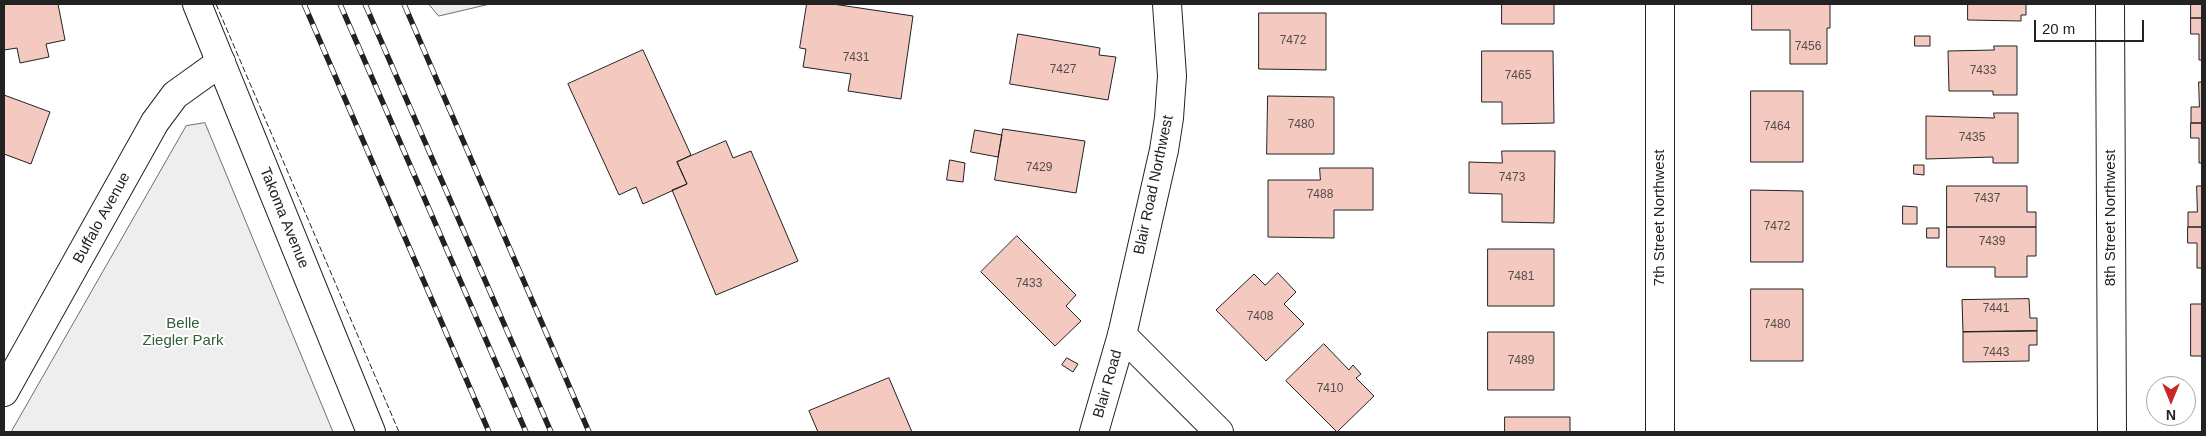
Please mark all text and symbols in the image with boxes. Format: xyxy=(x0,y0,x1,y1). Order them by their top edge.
scale bar xyxy=(2036,10,2146,42)
text: 20 m xyxy=(2042,20,2075,37)
house number: 7472 xyxy=(1280,34,1306,48)
house number: 7456 xyxy=(1795,40,1821,54)
house number: 7431 xyxy=(843,51,869,65)
house number: 7427 xyxy=(1050,63,1076,77)
house number: 7433 xyxy=(1970,64,1996,78)
house number: 7465 xyxy=(1505,69,1531,83)
street label: Blair Road Northwest xyxy=(1130,114,1178,256)
house number: 7480 xyxy=(1288,118,1314,132)
house number: 7464 xyxy=(1764,120,1790,134)
house number: 7435 xyxy=(1959,131,1985,145)
street label: 7th Street Northwest xyxy=(1651,150,1669,286)
street label: 8th Street Northwest xyxy=(2102,150,2120,286)
house number: 7429 xyxy=(1026,161,1052,175)
street label: Takoma Avenue xyxy=(256,165,312,271)
street label: Buffalo Avenue xyxy=(70,169,134,267)
house number: 7473 xyxy=(1499,171,1525,185)
house number: 7488 xyxy=(1307,188,1333,202)
house number: 7437 xyxy=(1974,192,2000,206)
house number: 7472 xyxy=(1764,220,1790,234)
house number: 7439 xyxy=(1979,235,2005,249)
house number: 7481 xyxy=(1508,270,1534,284)
house number: 7433 xyxy=(1016,277,1042,291)
house number: 7441 xyxy=(1983,302,2009,316)
house number: 7408 xyxy=(1247,310,1273,324)
park label: Belle Ziegler Park xyxy=(143,315,223,350)
house number: 7480 xyxy=(1764,318,1790,332)
house number: 7443 xyxy=(1983,346,2009,360)
street label: Blair Road xyxy=(1090,348,1126,420)
house number: 7489 xyxy=(1508,354,1534,368)
north arrow xyxy=(2146,376,2196,426)
house number: 7410 xyxy=(1317,382,1343,396)
text: N xyxy=(2166,407,2176,423)

